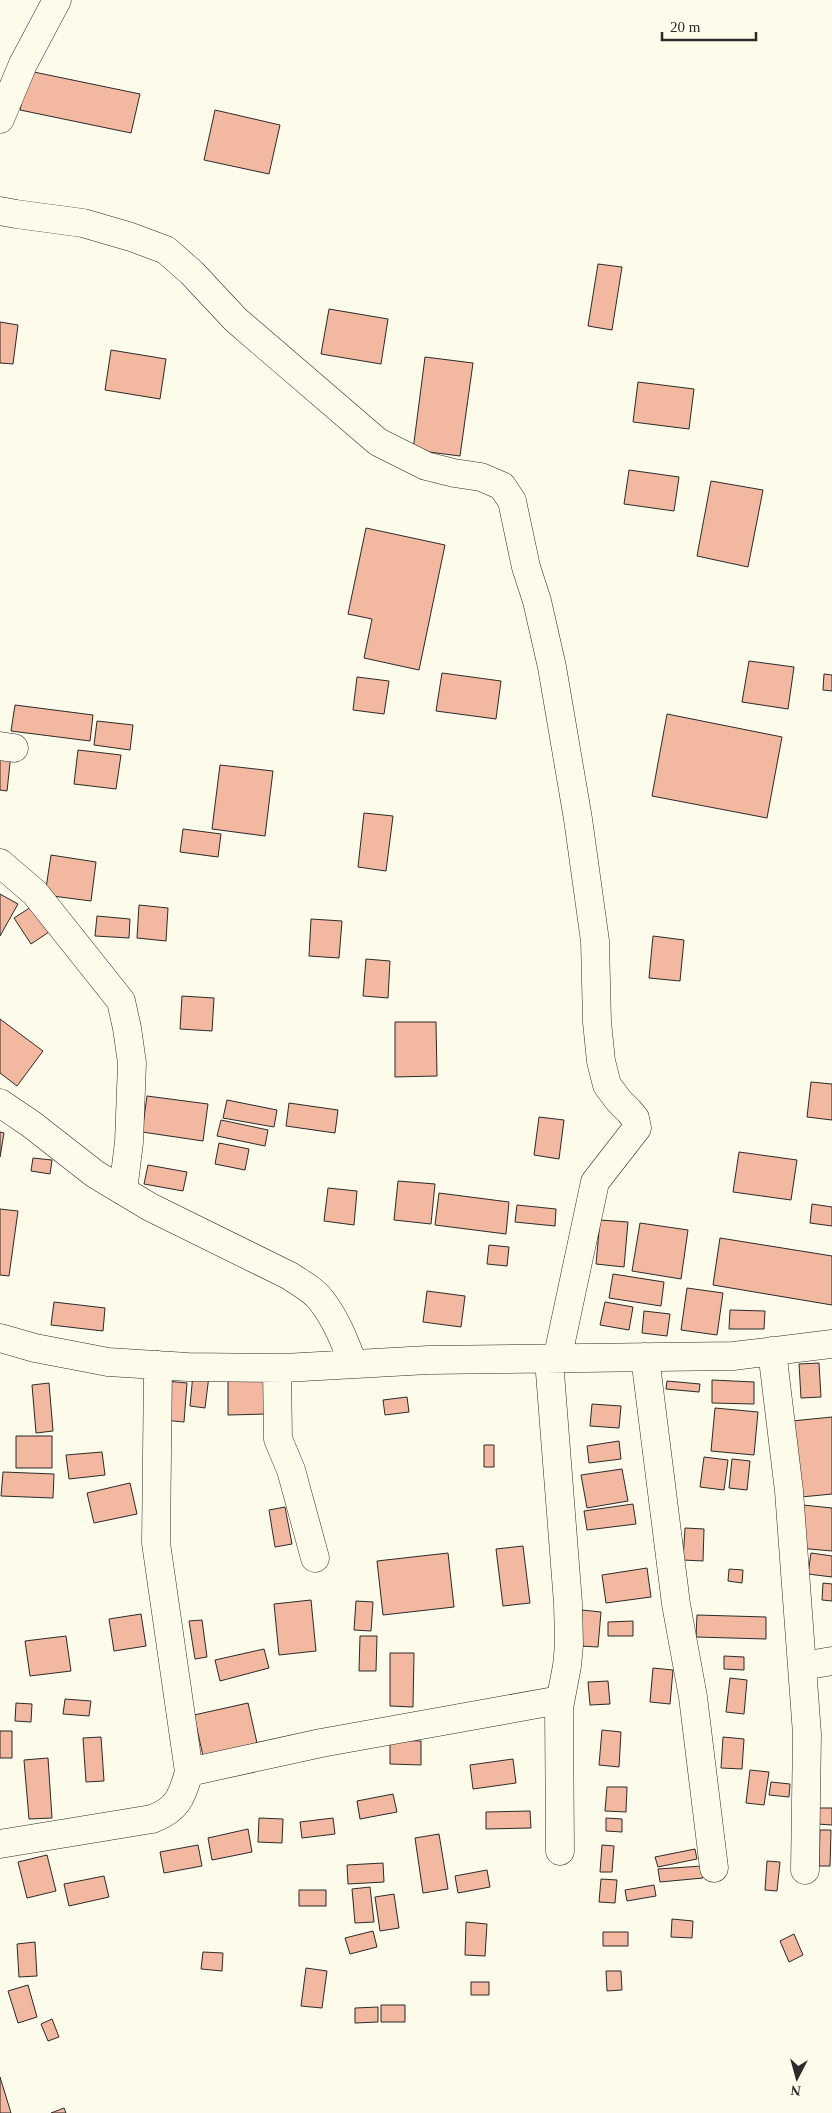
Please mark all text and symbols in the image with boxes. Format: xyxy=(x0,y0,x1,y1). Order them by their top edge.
scale bar xyxy=(662,10,756,42)
text: 20 m xyxy=(670,19,701,35)
north arrow xyxy=(772,2053,822,2103)
text: N xyxy=(790,2082,802,2098)

